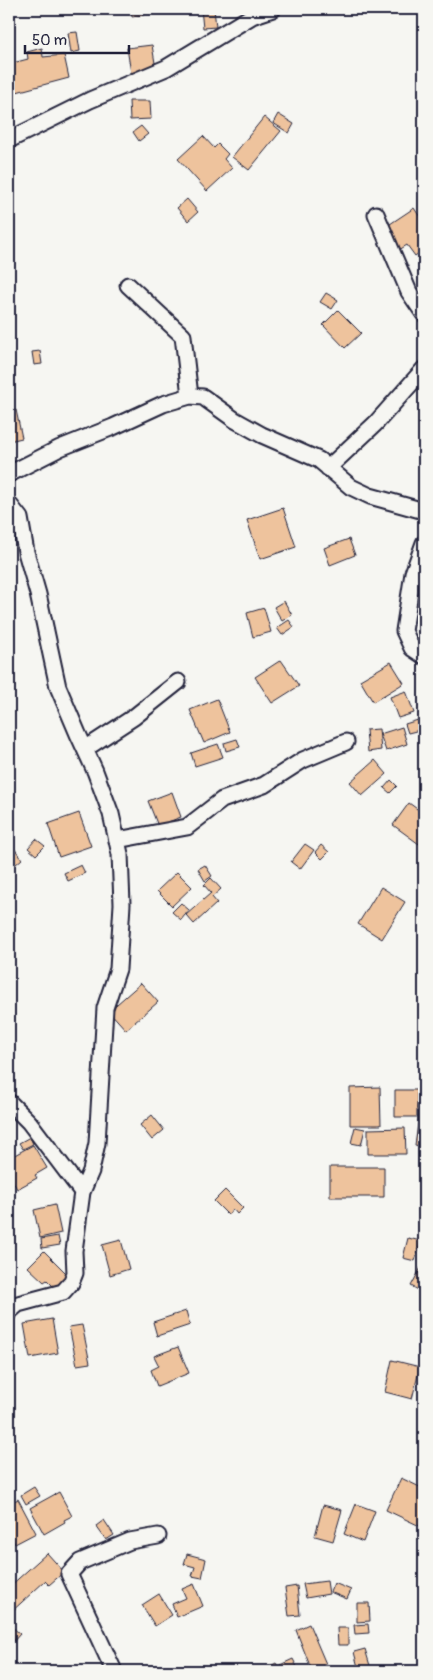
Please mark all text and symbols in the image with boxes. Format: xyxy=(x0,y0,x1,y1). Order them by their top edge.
scale bar xyxy=(25,22,129,54)
text: 50 m xyxy=(32,31,67,50)

